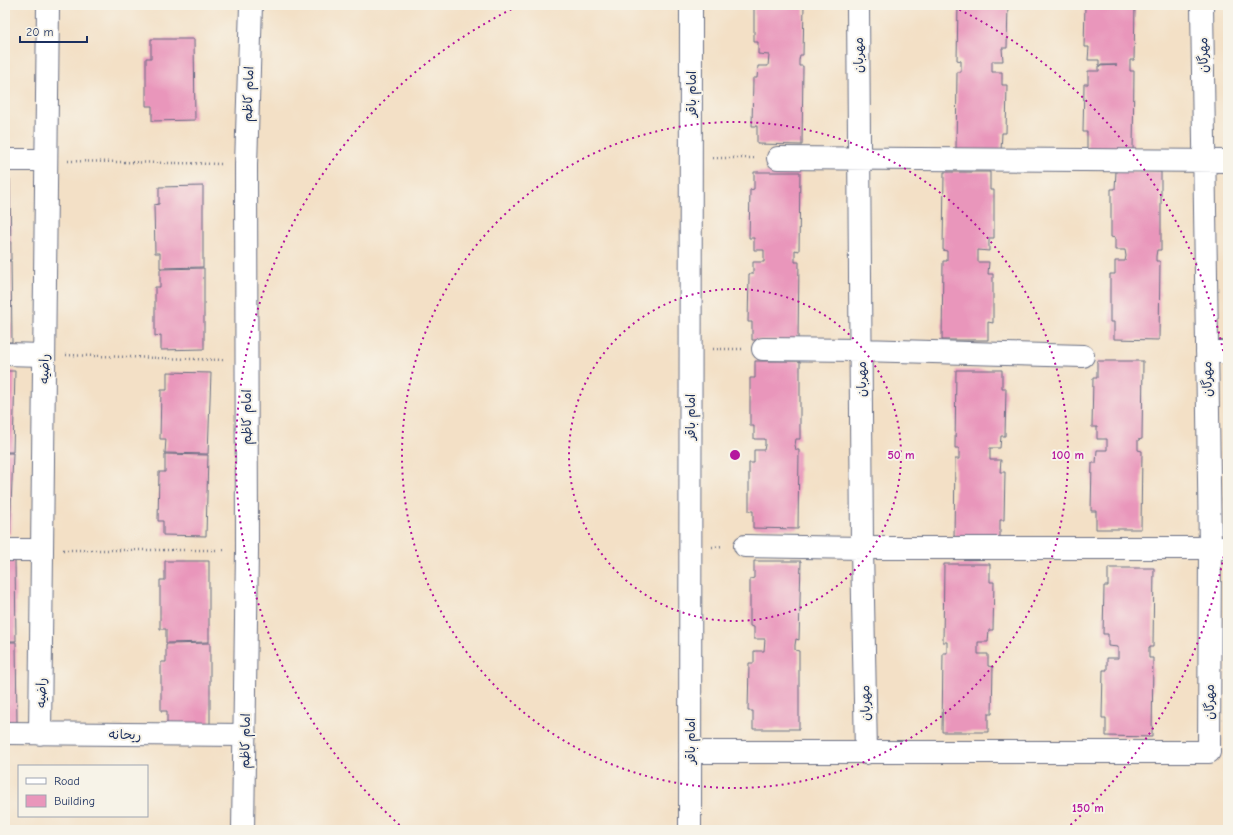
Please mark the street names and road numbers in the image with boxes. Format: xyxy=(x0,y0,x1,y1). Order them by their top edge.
street label: مهربان xyxy=(851,37,867,73)
street label: مهرگان xyxy=(1195,37,1211,73)
street label: امام کاظم xyxy=(240,66,259,122)
street label: امام باقر xyxy=(684,71,702,118)
street label: راضیه xyxy=(36,354,53,384)
street label: مهربان xyxy=(854,361,870,397)
street label: مهرگان xyxy=(1199,361,1215,397)
street label: امام کاظم xyxy=(239,389,257,445)
street label: امام باقر xyxy=(683,394,701,441)
street label: راضیه xyxy=(33,678,50,708)
street label: مهرگان xyxy=(1202,684,1217,720)
street label: مهربان xyxy=(857,685,874,721)
street label: امام کاظم xyxy=(237,713,256,769)
street label: امام باقر xyxy=(683,718,701,765)
street label: ریحانه xyxy=(109,727,141,743)

